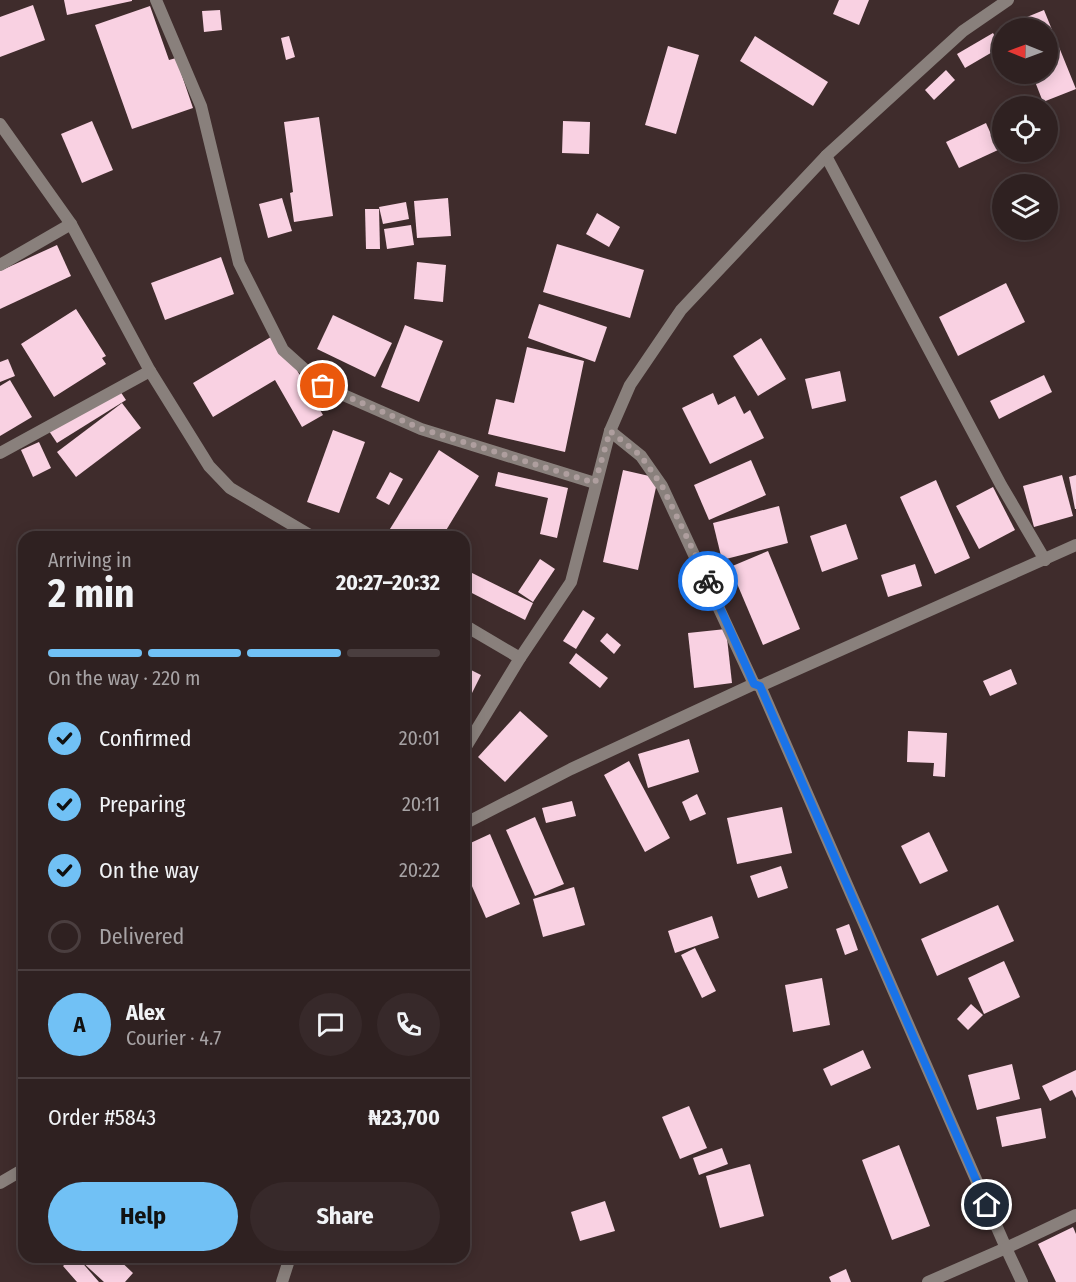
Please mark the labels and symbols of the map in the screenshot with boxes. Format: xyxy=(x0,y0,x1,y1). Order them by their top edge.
north arrow xyxy=(992,18,1058,84)
pin xyxy=(297,360,348,411)
courier xyxy=(678,551,738,611)
pin xyxy=(961,1179,1012,1230)

